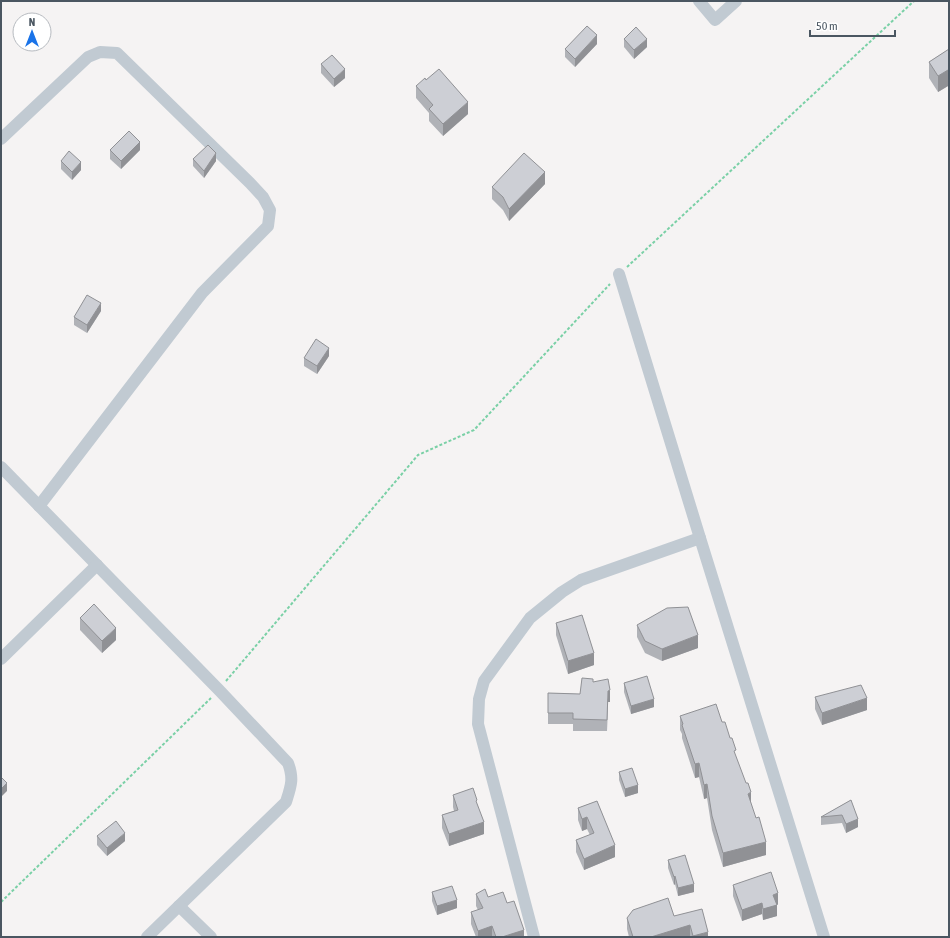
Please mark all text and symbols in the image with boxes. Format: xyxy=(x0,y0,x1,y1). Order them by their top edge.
north arrow xyxy=(12,12,52,52)
scale bar xyxy=(810,12,895,38)
text: N xyxy=(29,16,35,28)
text: 50 m xyxy=(816,19,838,33)

